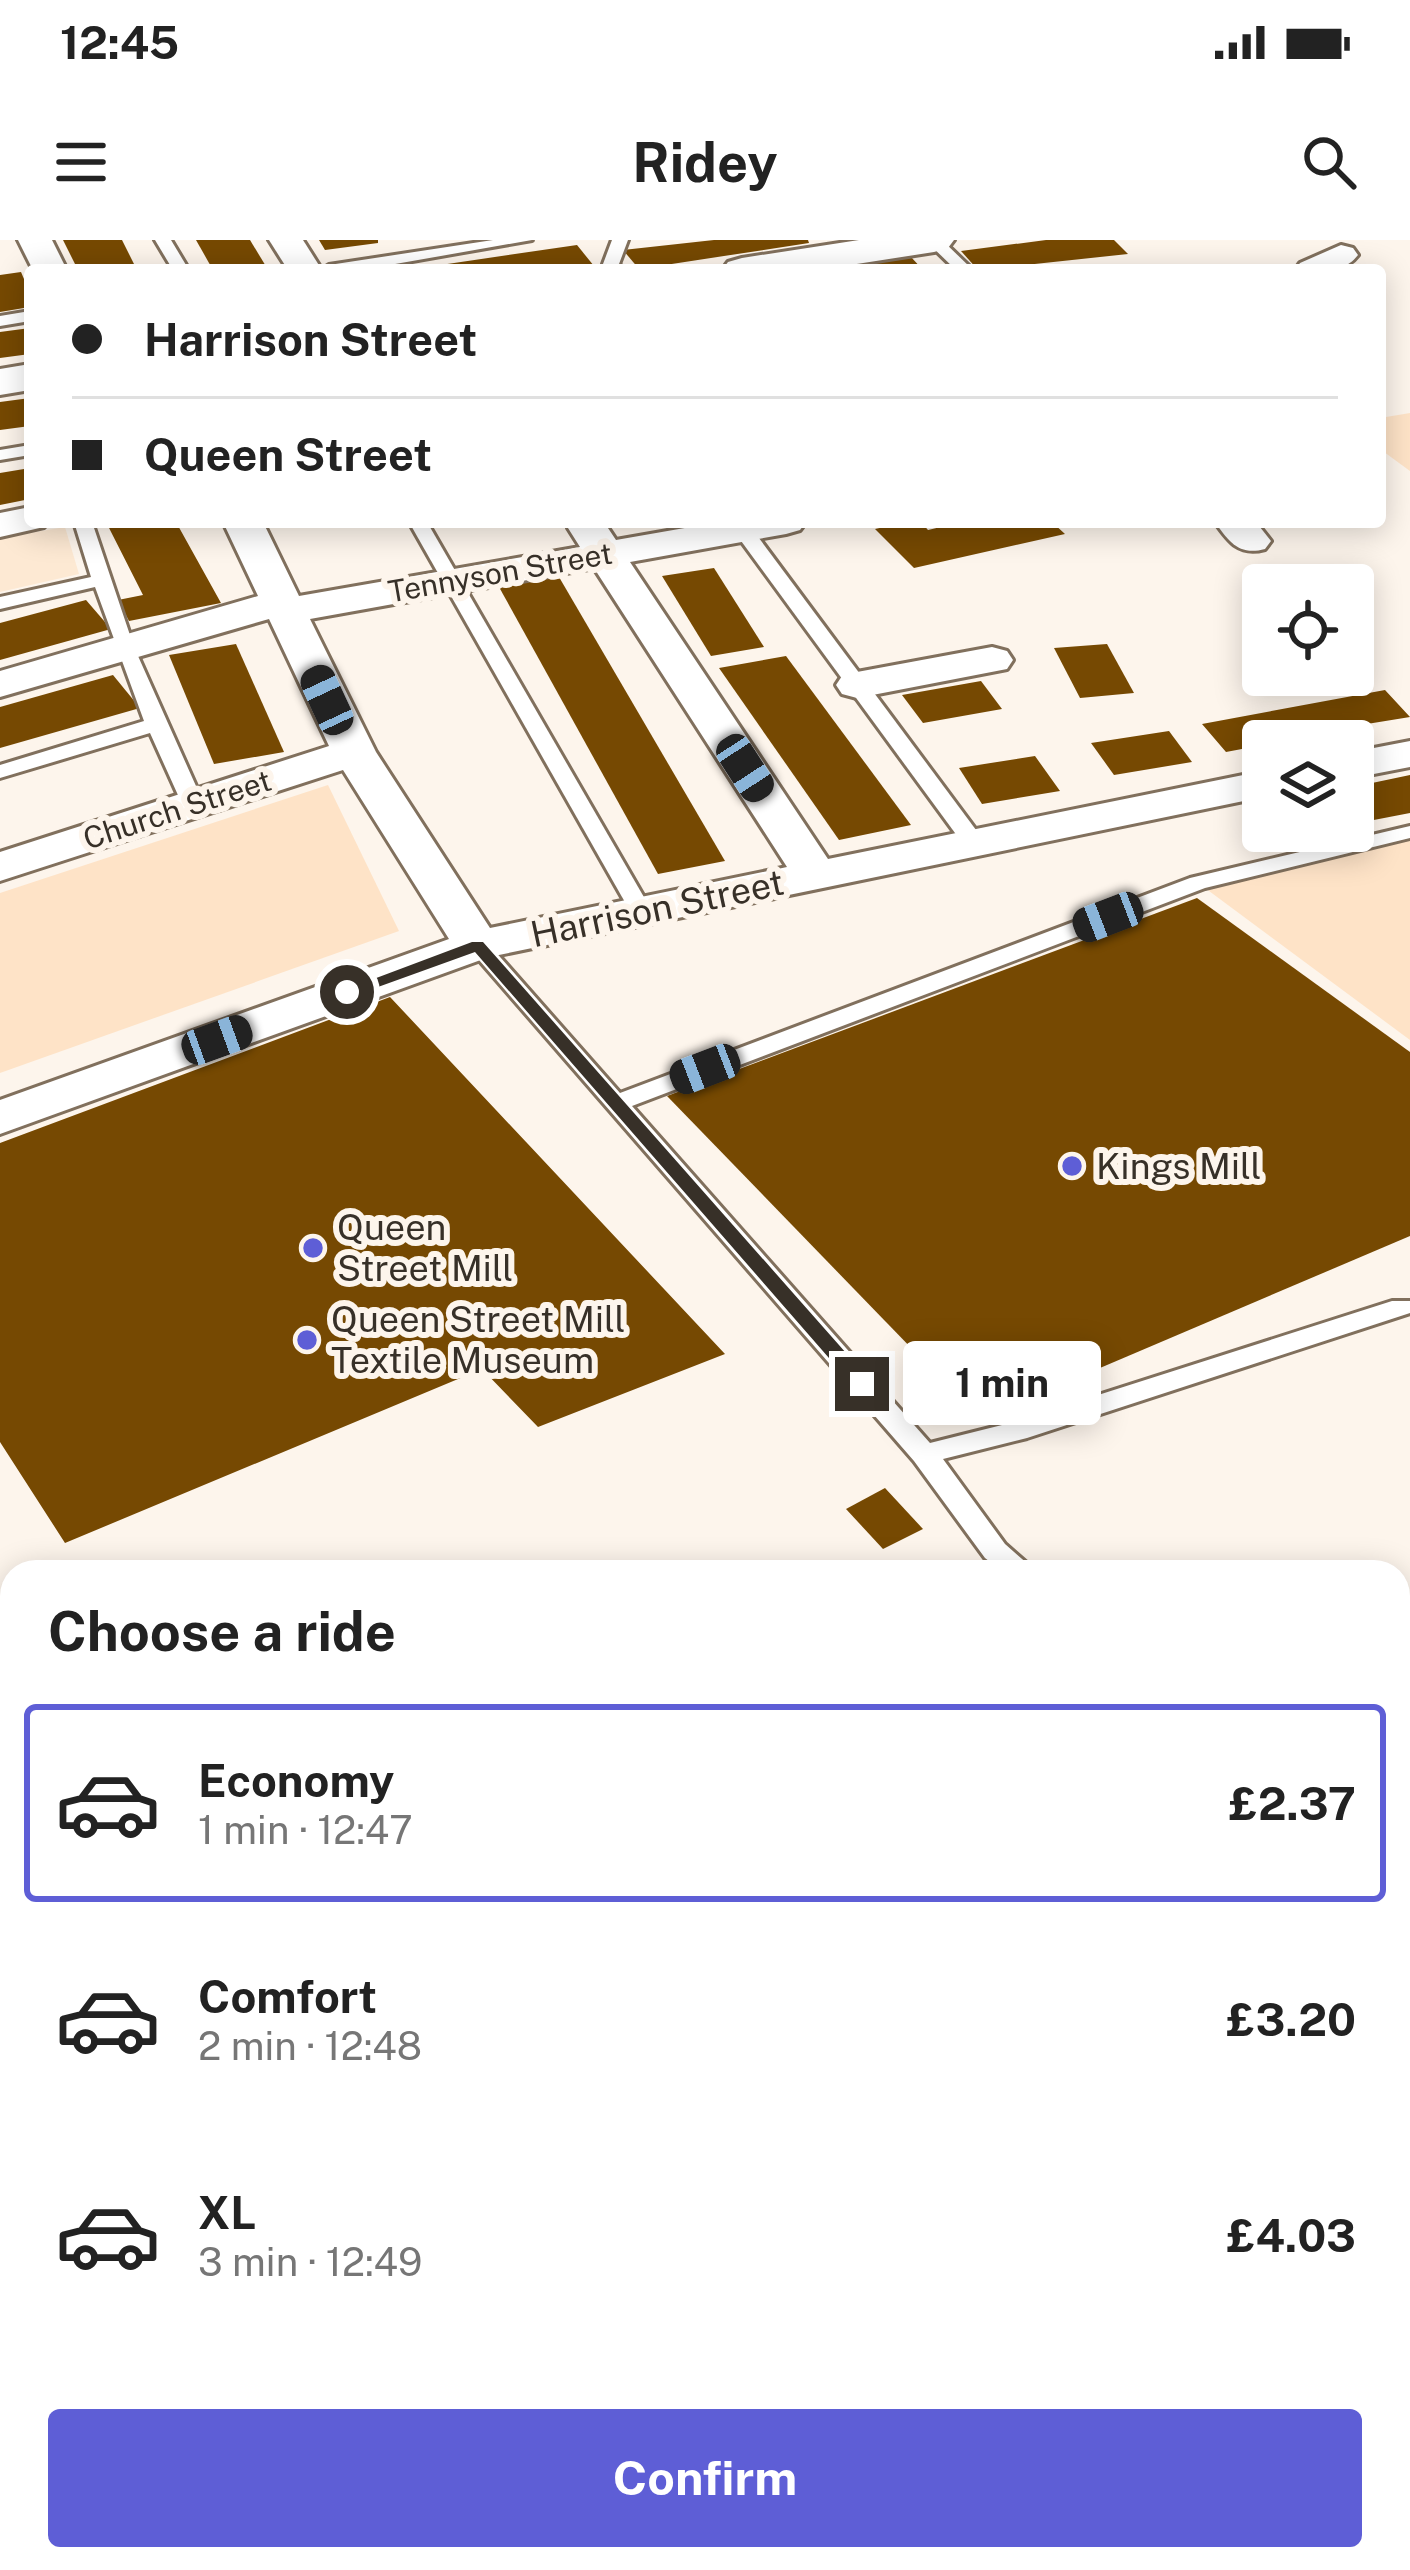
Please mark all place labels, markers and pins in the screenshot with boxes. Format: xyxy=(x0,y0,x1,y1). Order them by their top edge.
place label: Kings Mill xyxy=(1096,1145,1261,1187)
marker: Kings Mill xyxy=(1059,1153,1085,1179)
place label: Queen Street Mill xyxy=(337,1206,513,1289)
marker: Queen Street Mill xyxy=(300,1235,326,1261)
place label: Queen Street Mill Textile Museum xyxy=(331,1298,625,1381)
marker: Queen Street Mill Textile Museum xyxy=(294,1327,320,1353)

